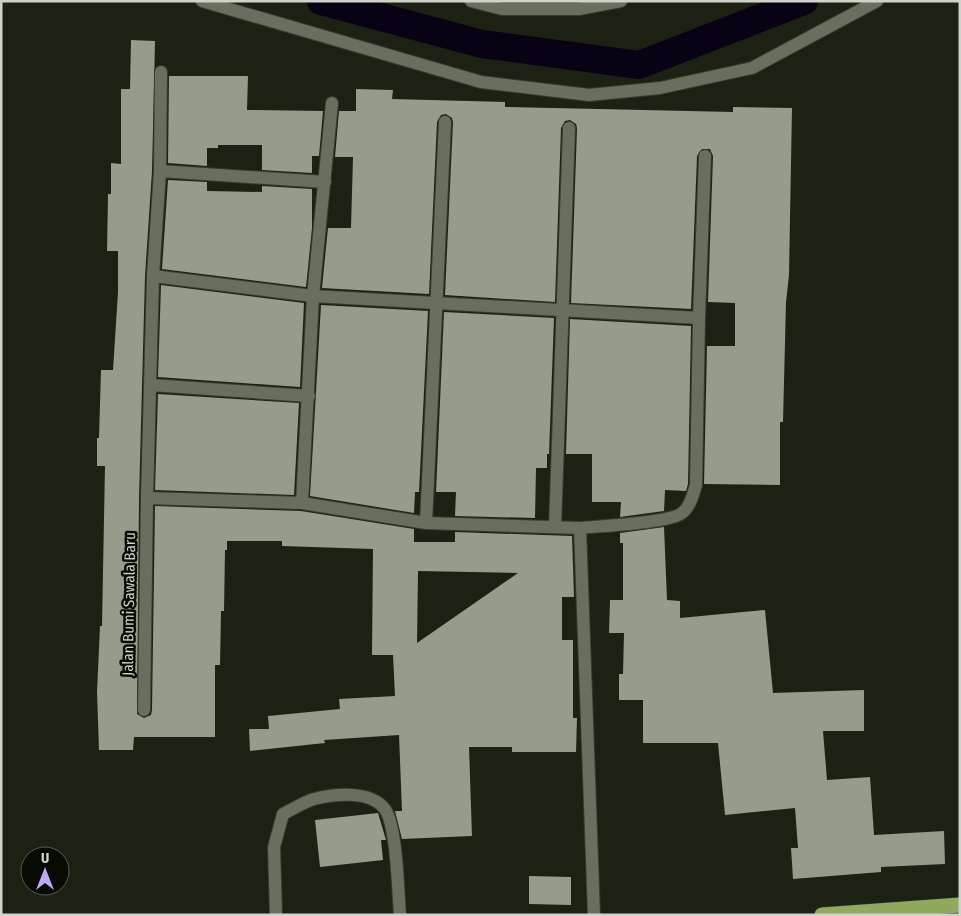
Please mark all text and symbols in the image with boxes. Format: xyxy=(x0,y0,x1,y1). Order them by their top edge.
street label: Jalan Bumi Sawala Baru xyxy=(119,532,139,676)
north arrow xyxy=(20,846,70,896)
text: U xyxy=(41,850,49,867)

